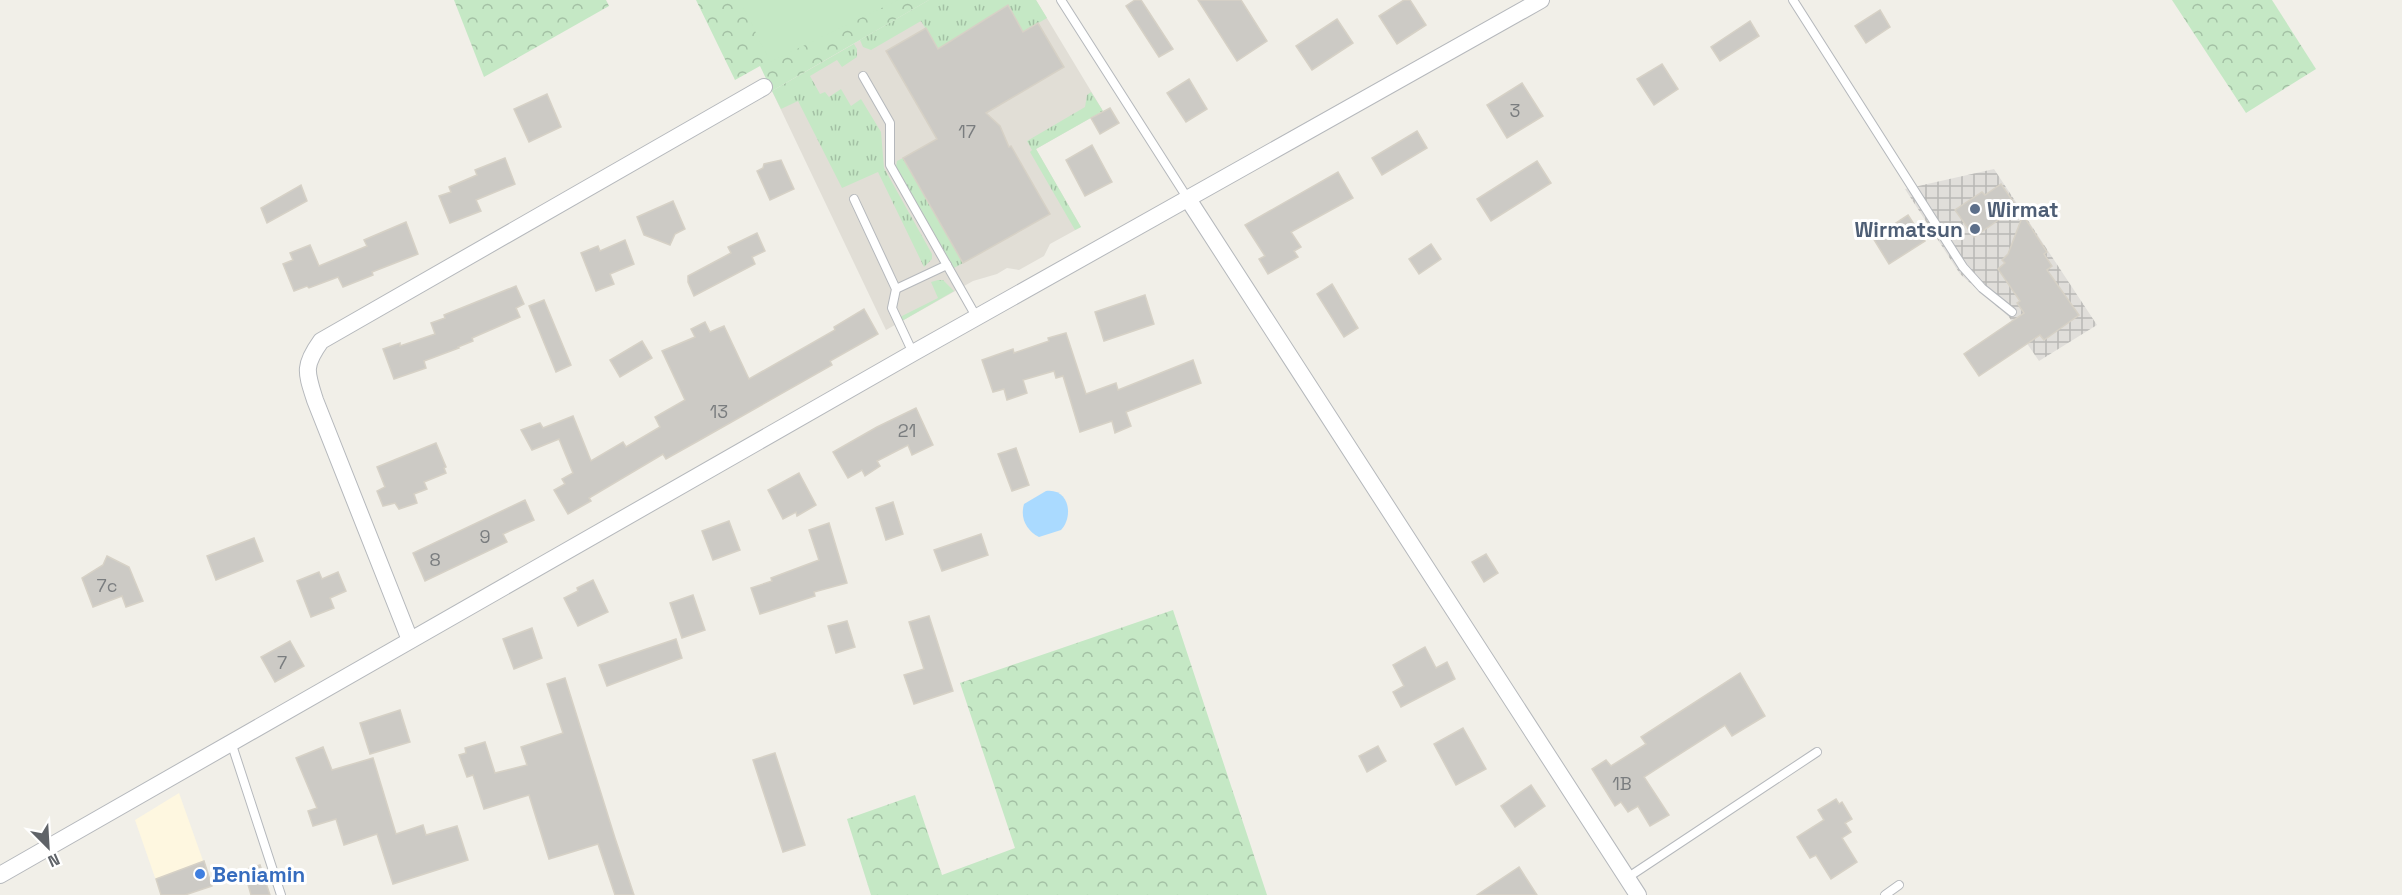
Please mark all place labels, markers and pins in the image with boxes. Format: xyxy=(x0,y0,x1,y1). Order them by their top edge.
place label: Wirmat xyxy=(1987,196,2059,223)
marker: Wirmat xyxy=(1968,202,1982,216)
place label: Wirmatsun xyxy=(1854,216,1963,243)
marker: Wirmatsun xyxy=(1968,222,1982,236)
place label: Beniamin xyxy=(212,861,305,888)
marker: Beniamin xyxy=(193,867,207,881)

